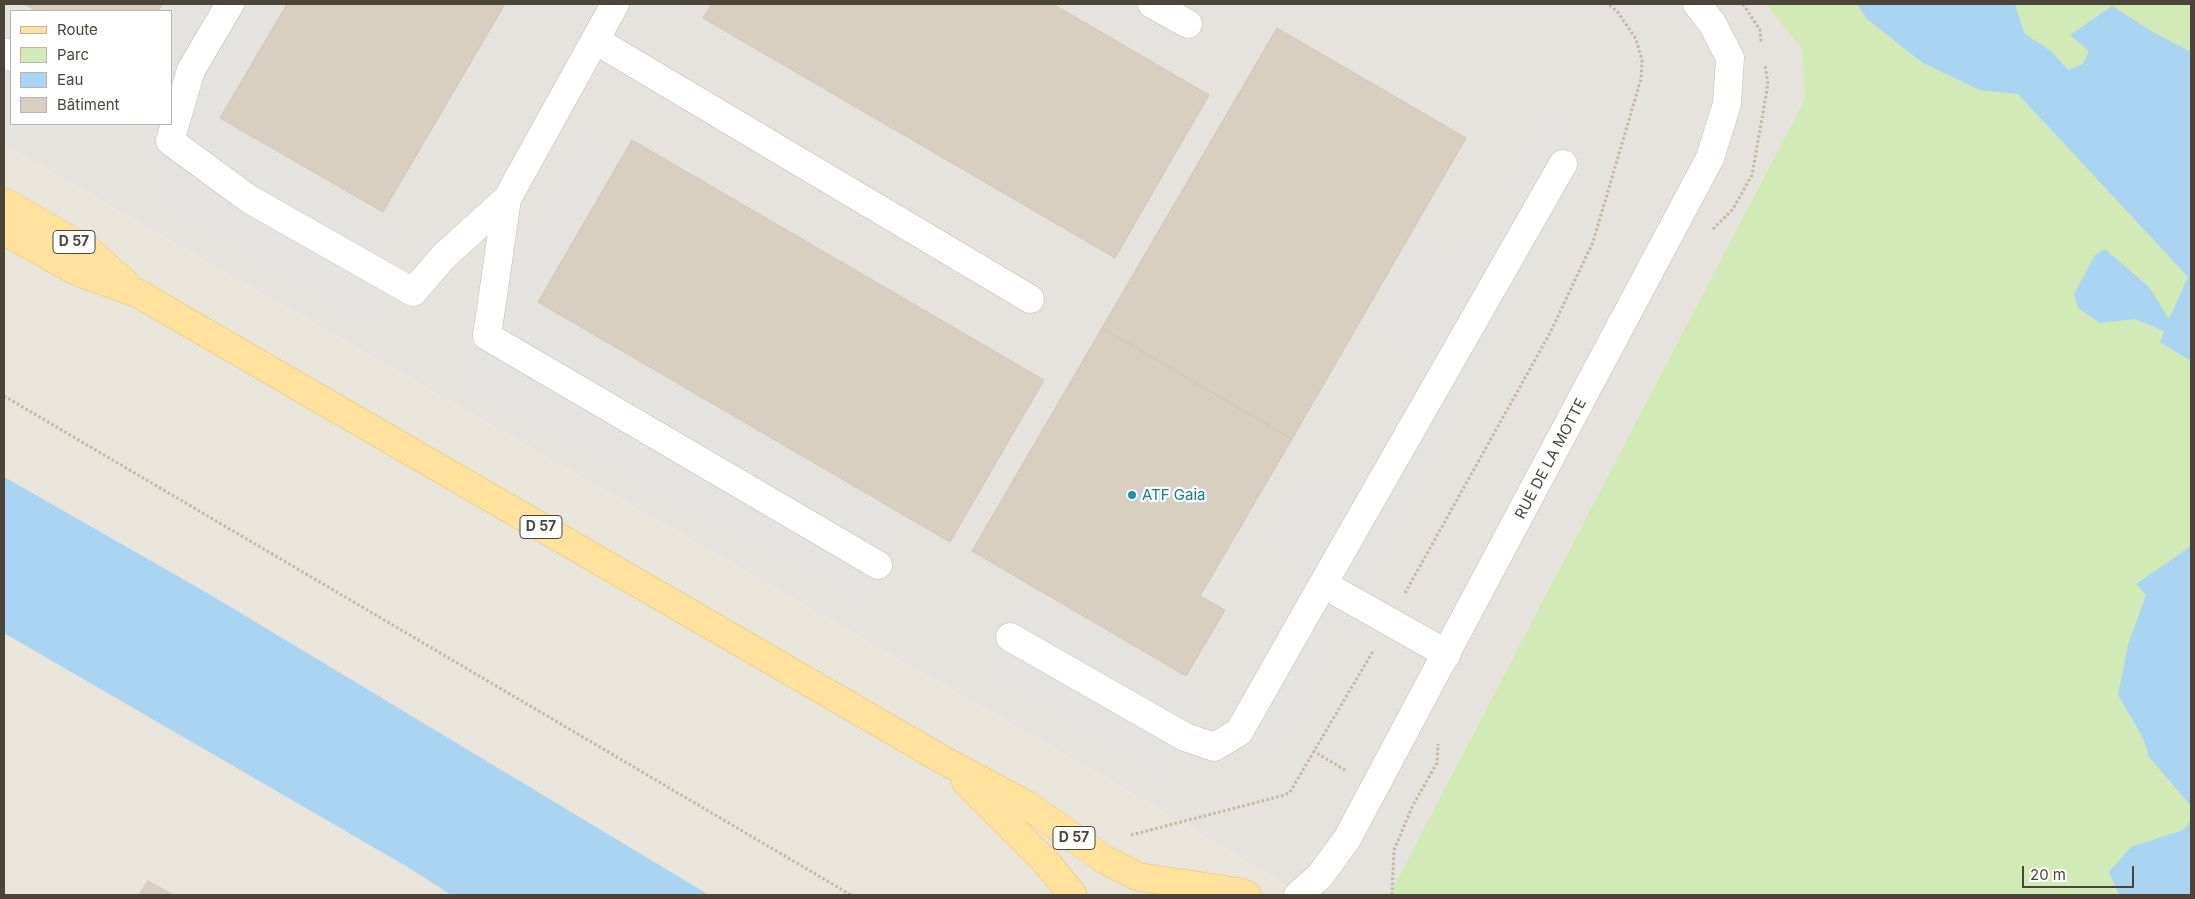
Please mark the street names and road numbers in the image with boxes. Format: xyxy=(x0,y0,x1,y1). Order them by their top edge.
road number: D 57 xyxy=(53,230,95,253)
street label: RUE DE LA MOTTE xyxy=(1512,396,1590,522)
road number: D 57 xyxy=(520,516,562,538)
road number: D 57 xyxy=(1053,826,1095,850)

